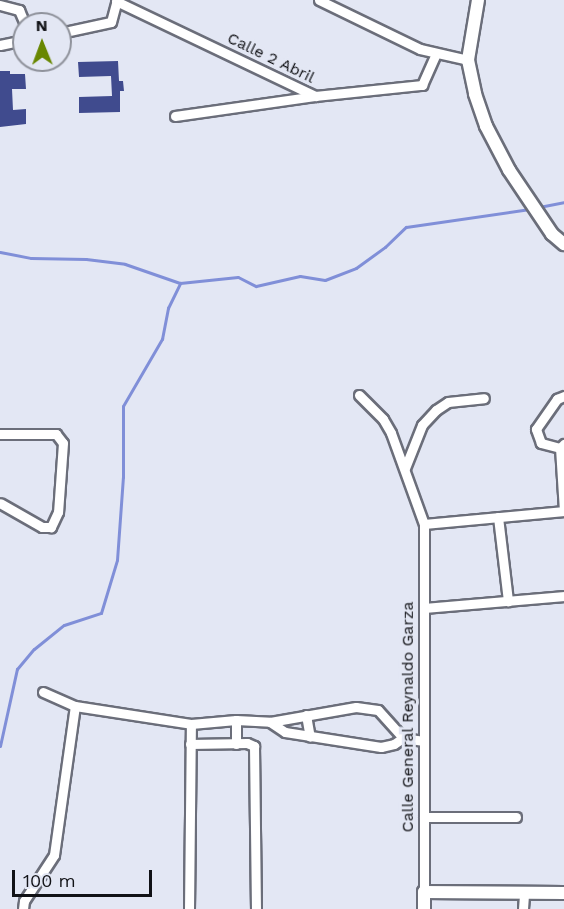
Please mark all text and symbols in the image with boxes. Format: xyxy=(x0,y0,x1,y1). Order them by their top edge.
north arrow xyxy=(12,12,72,72)
text: N xyxy=(36,16,48,35)
street label: Calle 2 Abril xyxy=(224,28,318,88)
street label: Calle General Reynaldo Garza xyxy=(398,601,418,833)
scale bar xyxy=(15,858,154,896)
text: 100 m xyxy=(23,870,76,891)

